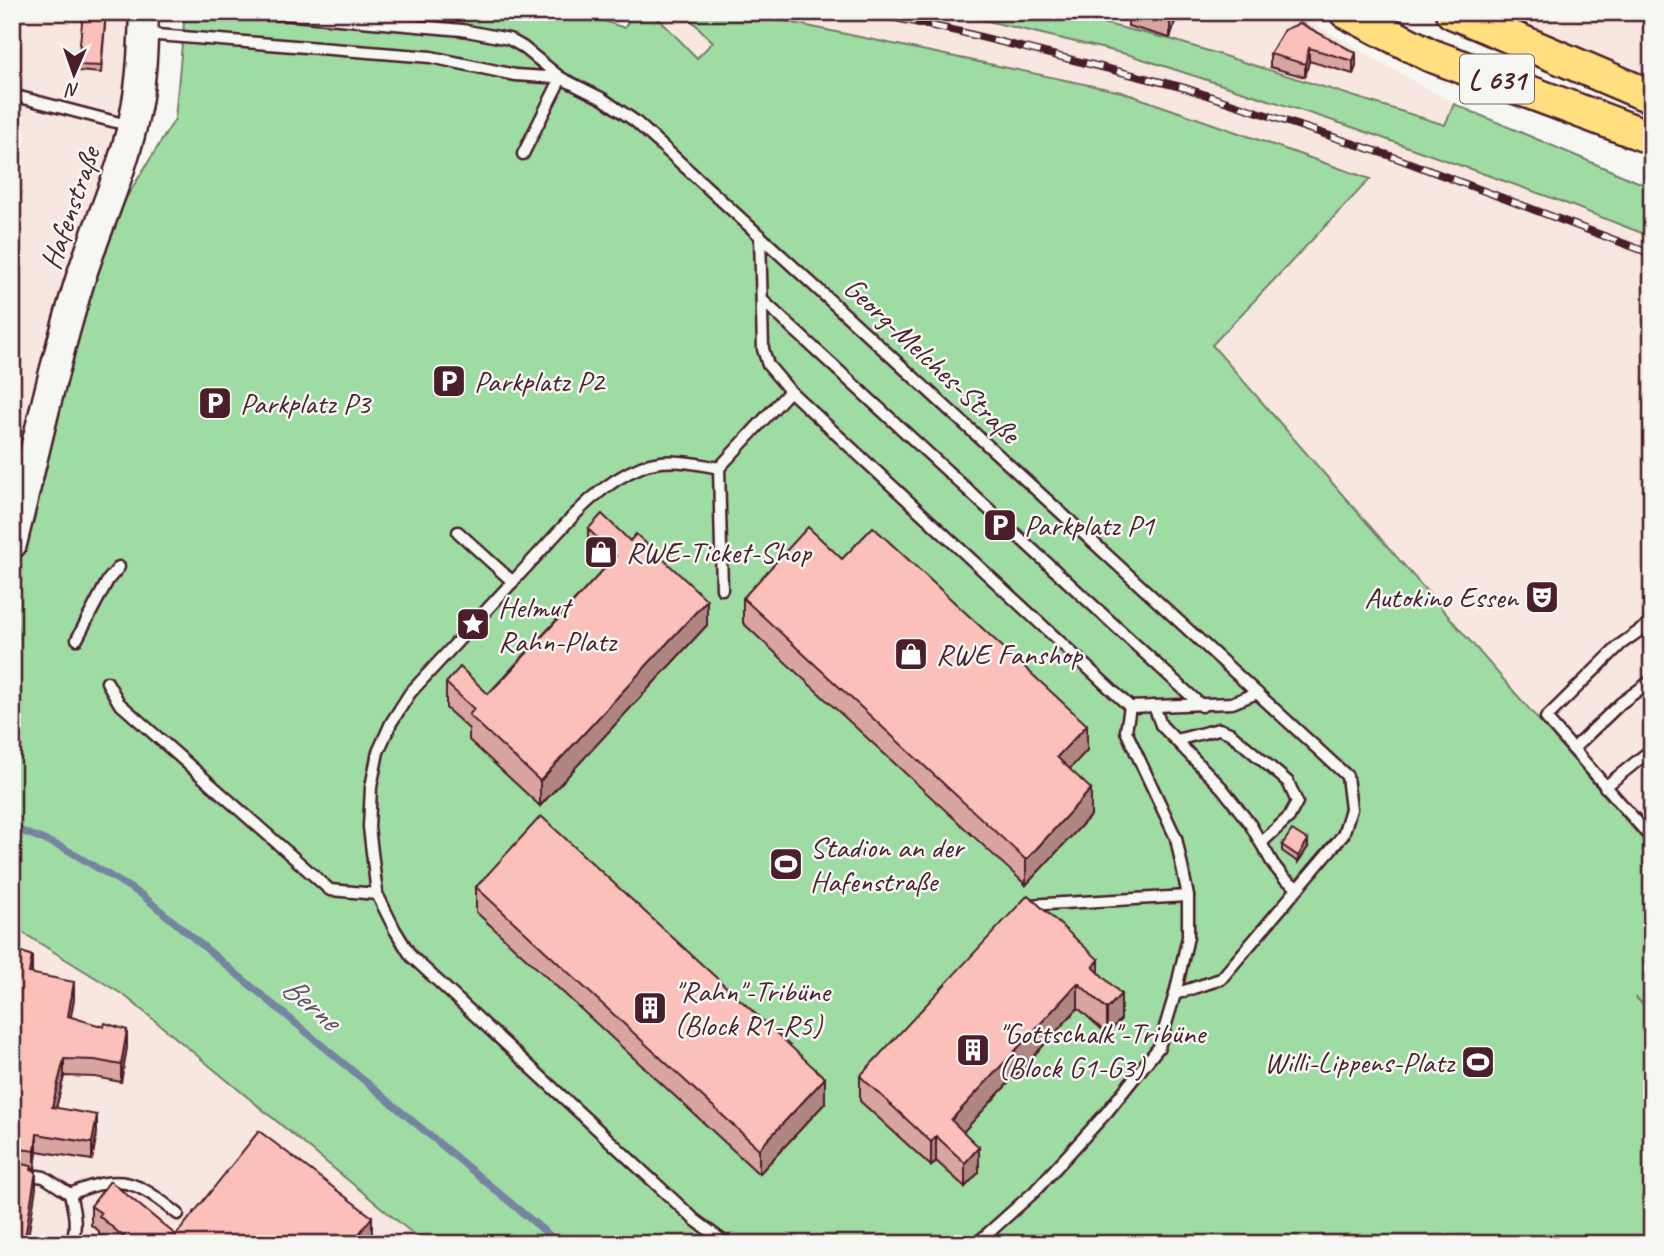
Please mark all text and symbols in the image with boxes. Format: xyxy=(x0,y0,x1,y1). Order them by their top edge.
north arrow xyxy=(38,38,108,108)
road number: L 631 xyxy=(1460,55,1534,104)
text: N xyxy=(64,78,80,102)
street label: Hafenstraße xyxy=(31,140,109,274)
street label: Georg-Melches-Straße xyxy=(836,269,1030,453)
parking icon: Parkplatz P2 xyxy=(430,362,468,400)
place label: Parkplatz P2 xyxy=(474,362,607,400)
parking icon: Parkplatz P3 xyxy=(196,384,234,422)
place label: Parkplatz P3 xyxy=(240,384,373,422)
parking icon: Parkplatz P1 xyxy=(981,506,1019,544)
place label: Parkplatz P1 xyxy=(1024,506,1156,544)
shop icon: RWE-Ticket-Shop xyxy=(582,533,620,571)
place label: RWE-Ticket-Shop xyxy=(626,533,812,571)
place label: Autokino Essen xyxy=(1364,578,1519,616)
theatre icon: Autokino Essen xyxy=(1523,578,1561,616)
place label: Helmut Rahn-Platz xyxy=(498,588,617,660)
place icon: Helmut Rahn-Platz xyxy=(454,605,492,643)
shop icon: RWE Fanshop xyxy=(892,635,930,673)
place label: RWE Fanshop xyxy=(936,635,1084,673)
place label: Stadion an der Hafenstraße xyxy=(810,828,965,900)
sports icon: Stadion an der Hafenstraße xyxy=(767,845,805,883)
water label: Berne xyxy=(274,967,352,1042)
place label: "Rahn"-Tribüne (Block R1-R5) xyxy=(674,972,832,1044)
building icon: "Rahn"-Tribüne (Block R1-R5) xyxy=(631,989,669,1027)
place label: "Gottschalk"-Tribüne (Block G1-G3) xyxy=(998,1014,1207,1086)
building icon: "Gottschalk"-Tribüne (Block G1-G3) xyxy=(954,1031,992,1069)
place label: Willi-Lippens-Platz xyxy=(1264,1043,1456,1081)
sports icon: Willi-Lippens-Platz xyxy=(1459,1043,1497,1081)

